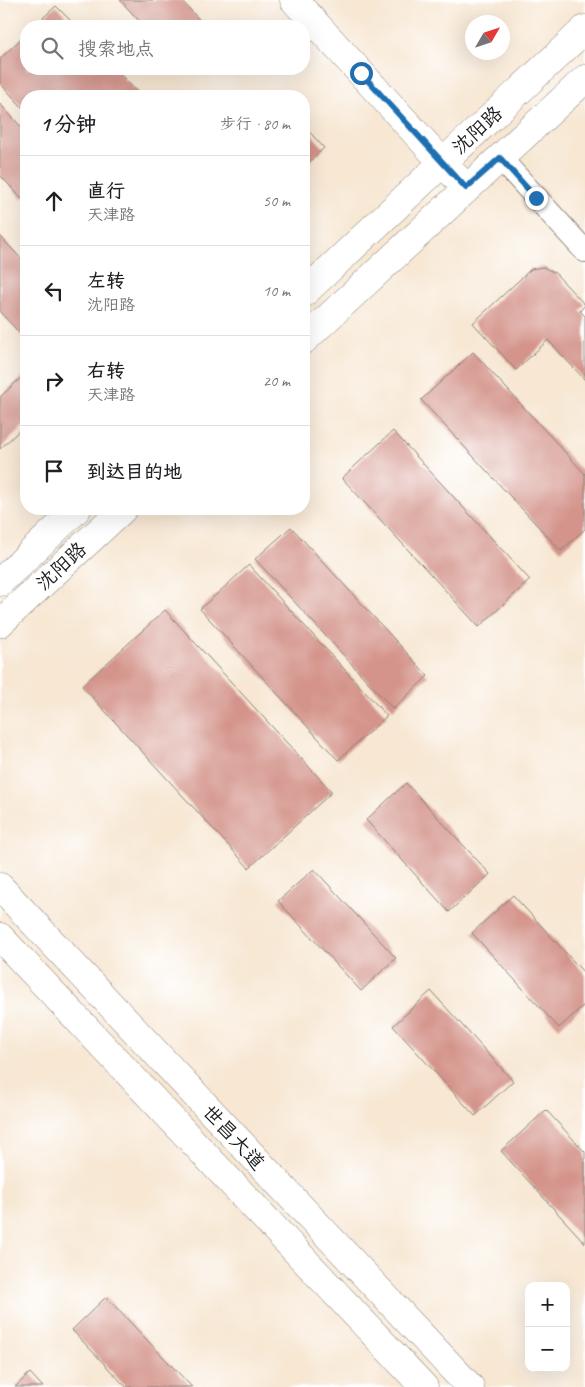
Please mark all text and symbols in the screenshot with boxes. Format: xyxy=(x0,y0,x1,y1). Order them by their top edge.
north arrow xyxy=(465,15,510,60)
search box xyxy=(20,20,310,75)
icon: search xyxy=(38,34,66,62)
text: 搜索地点 xyxy=(78,37,154,61)
route start xyxy=(350,62,373,85)
street label: 沈阳路 xyxy=(447,100,509,160)
text: 1 分钟 xyxy=(40,111,97,137)
text: 步行 · 80 m xyxy=(220,114,290,134)
text: 直行 xyxy=(87,179,125,203)
icon: ahead xyxy=(40,187,68,215)
route end xyxy=(525,187,548,210)
text: 50 m xyxy=(263,191,290,211)
text: 天津路 xyxy=(87,205,135,225)
text: 左转 xyxy=(87,269,125,293)
icon: left xyxy=(40,277,68,305)
text: 10 m xyxy=(263,281,290,301)
text: 沈阳路 xyxy=(87,295,135,315)
text: 右转 xyxy=(87,359,125,383)
icon: right xyxy=(40,367,68,395)
text: 20 m xyxy=(263,371,290,391)
text: 天津路 xyxy=(87,385,135,405)
icon: arrive xyxy=(40,457,68,485)
text: 到达目的地 xyxy=(87,460,182,484)
street label: 沈阳路 xyxy=(31,536,93,596)
street label: 世昌大道 xyxy=(197,1100,270,1175)
map controls xyxy=(525,1282,570,1372)
button: + xyxy=(525,1282,570,1327)
button: − xyxy=(525,1327,570,1372)

